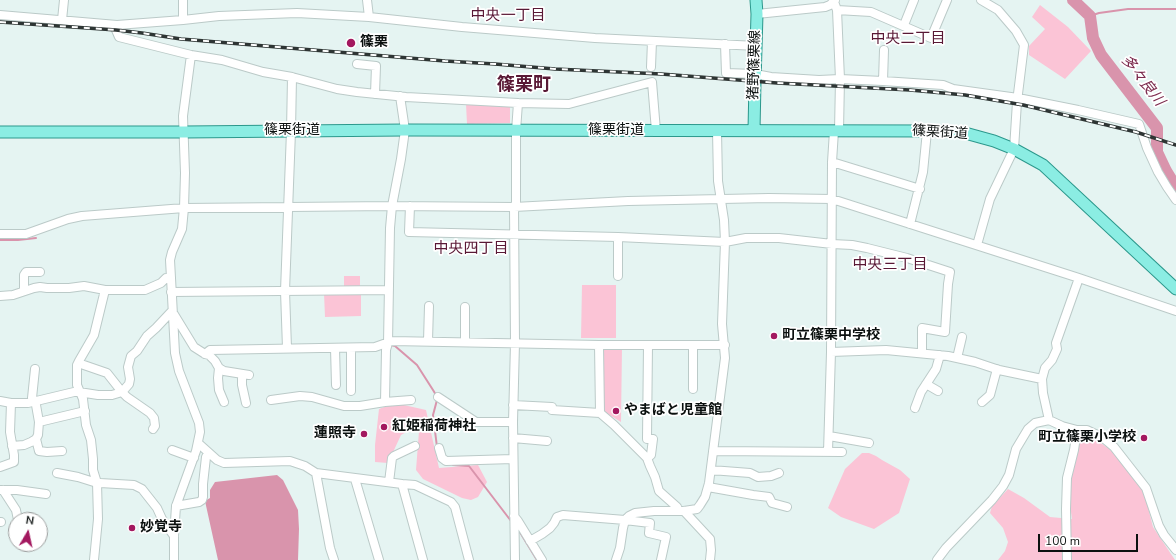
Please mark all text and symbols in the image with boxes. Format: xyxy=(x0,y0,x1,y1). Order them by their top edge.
district label: 中央一丁目 xyxy=(471,7,545,25)
street label: 猪野篠栗線 xyxy=(745,30,765,100)
district label: 中央二丁目 xyxy=(871,30,945,48)
place label: 篠栗 xyxy=(360,35,388,51)
marker: 篠栗 xyxy=(345,37,357,49)
water label: 多々良川 xyxy=(1116,52,1168,110)
district label: 篠栗町 xyxy=(497,75,551,97)
street label: 篠栗街道 xyxy=(264,123,320,139)
street label: 篠栗街道 xyxy=(588,123,644,139)
street label: 篠栗街道 xyxy=(911,123,969,143)
district label: 中央四丁目 xyxy=(434,240,508,258)
district label: 中央三丁目 xyxy=(853,256,927,274)
place label: 町立篠栗中学校 xyxy=(782,328,880,344)
marker: 町立篠栗中学校 xyxy=(769,331,779,341)
place label: やまばと児童館 xyxy=(624,403,722,419)
marker: やまばと児童館 xyxy=(611,406,621,416)
place label: 紅姫稲荷神社 xyxy=(392,419,476,435)
marker: 紅姫稲荷神社 xyxy=(379,422,389,432)
place label: 蓮照寺 xyxy=(314,426,356,442)
marker: 蓮照寺 xyxy=(359,429,369,439)
place label: 町立篠栗小学校 xyxy=(1038,430,1136,446)
marker: 町立篠栗小学校 xyxy=(1139,433,1149,443)
north arrow xyxy=(8,512,48,552)
text: N xyxy=(25,513,35,529)
place label: 妙覚寺 xyxy=(140,520,182,536)
marker: 妙覚寺 xyxy=(127,523,137,533)
scale bar xyxy=(1040,526,1140,552)
text: 100 m xyxy=(1045,533,1080,549)

